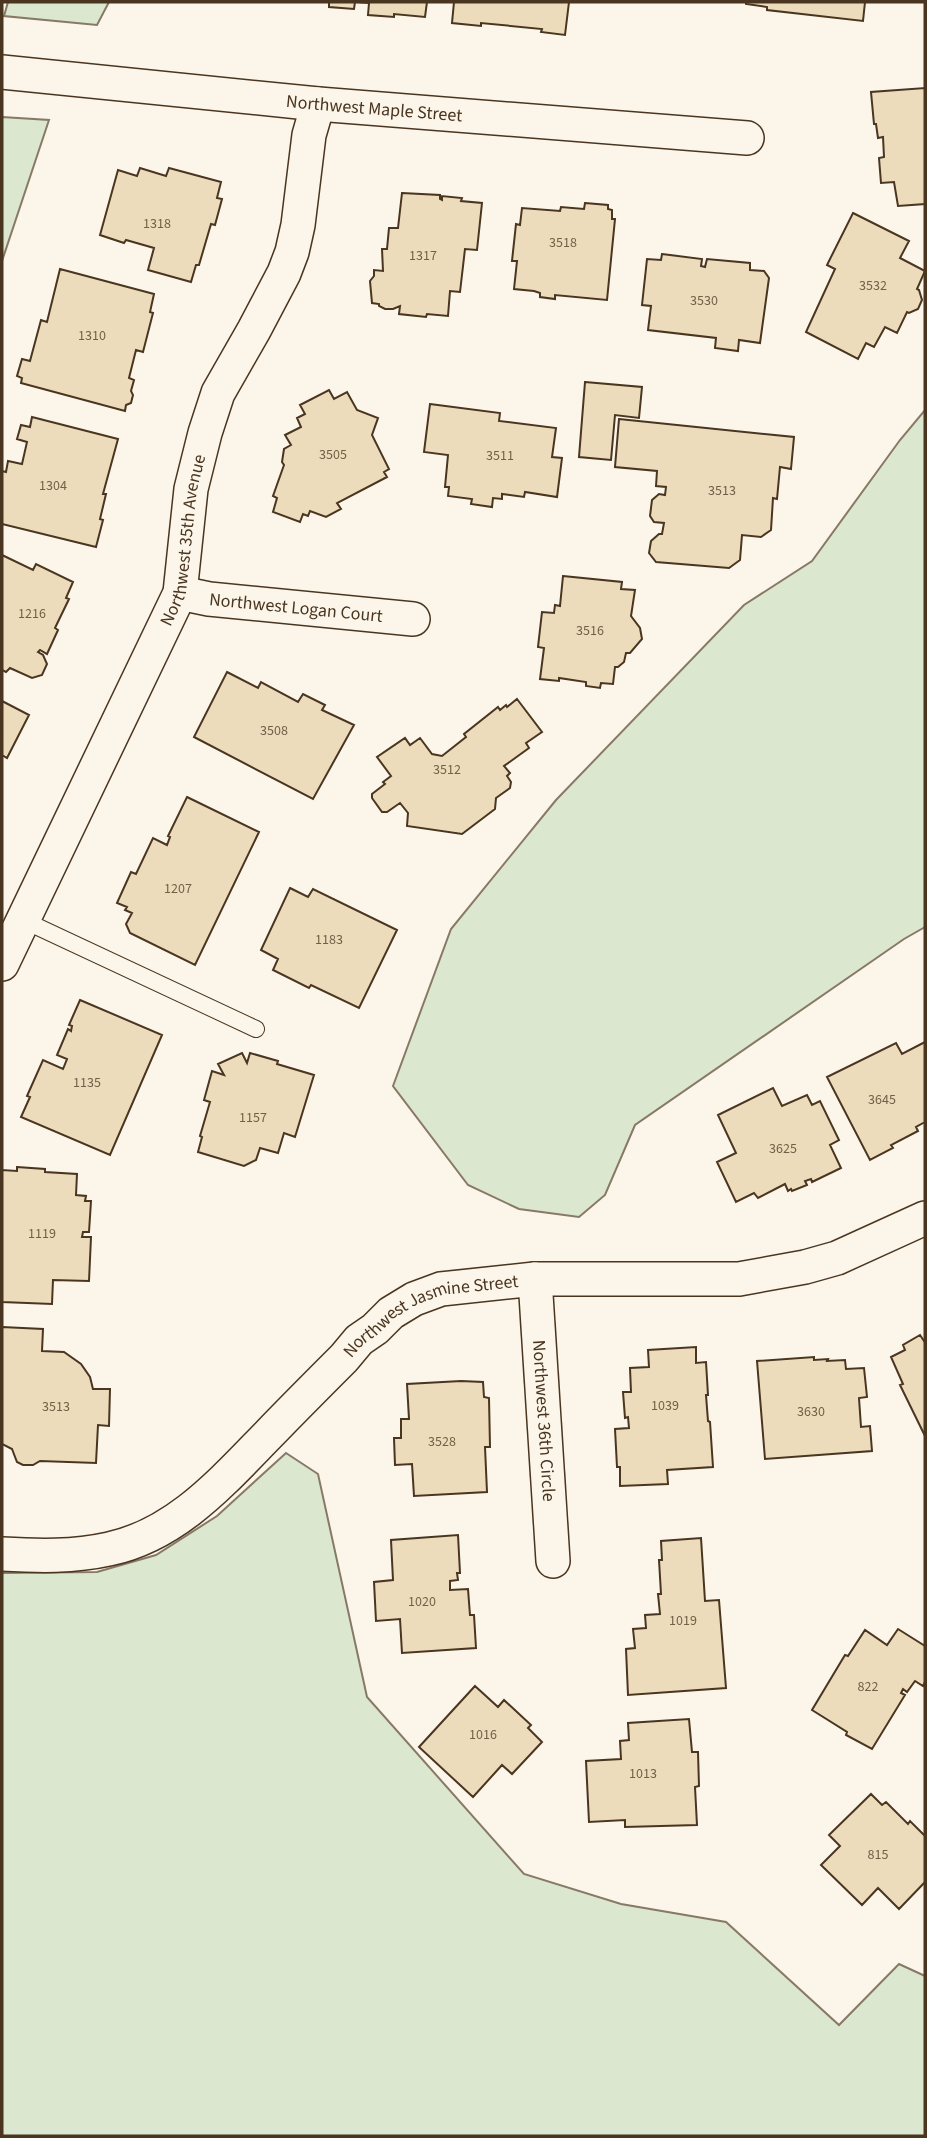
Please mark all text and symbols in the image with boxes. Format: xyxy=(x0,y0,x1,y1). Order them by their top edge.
street label: Northwest Maple Street xyxy=(285,88,463,128)
house number: 1318 xyxy=(143,214,171,234)
house number: 3518 xyxy=(549,233,577,253)
house number: 1317 xyxy=(409,246,437,266)
house number: 3532 xyxy=(859,276,887,296)
house number: 3530 xyxy=(690,291,718,311)
house number: 1310 xyxy=(78,326,106,346)
house number: 3505 xyxy=(319,445,347,465)
house number: 3511 xyxy=(486,446,514,466)
street label: Northwest 35th Avenue xyxy=(154,451,212,630)
house number: 1304 xyxy=(39,476,67,496)
house number: 3513 xyxy=(708,481,736,501)
street label: Northwest Logan Court xyxy=(208,587,384,628)
house number: 1216 xyxy=(18,604,46,624)
house number: 3516 xyxy=(576,621,604,641)
house number: 3508 xyxy=(260,721,288,741)
house number: 3512 xyxy=(433,760,461,780)
house number: 1207 xyxy=(164,879,192,899)
house number: 1183 xyxy=(315,930,343,950)
house number: 1135 xyxy=(73,1073,101,1093)
house number: 3645 xyxy=(868,1090,896,1110)
house number: 1157 xyxy=(239,1108,267,1128)
house number: 3625 xyxy=(769,1139,797,1159)
house number: 1119 xyxy=(28,1224,56,1244)
street label: Northwest Jasmine Street xyxy=(337,1268,519,1363)
street label: Northwest 36th Circle xyxy=(526,1339,562,1503)
house number: 1039 xyxy=(651,1396,679,1416)
house number: 3513 xyxy=(42,1397,70,1417)
house number: 3630 xyxy=(797,1402,825,1422)
house number: 3528 xyxy=(428,1432,456,1452)
house number: 1020 xyxy=(408,1592,436,1612)
house number: 1019 xyxy=(669,1611,697,1631)
house number: 822 xyxy=(858,1677,878,1697)
house number: 1016 xyxy=(469,1725,497,1745)
house number: 1013 xyxy=(629,1764,657,1784)
house number: 815 xyxy=(868,1845,888,1865)

